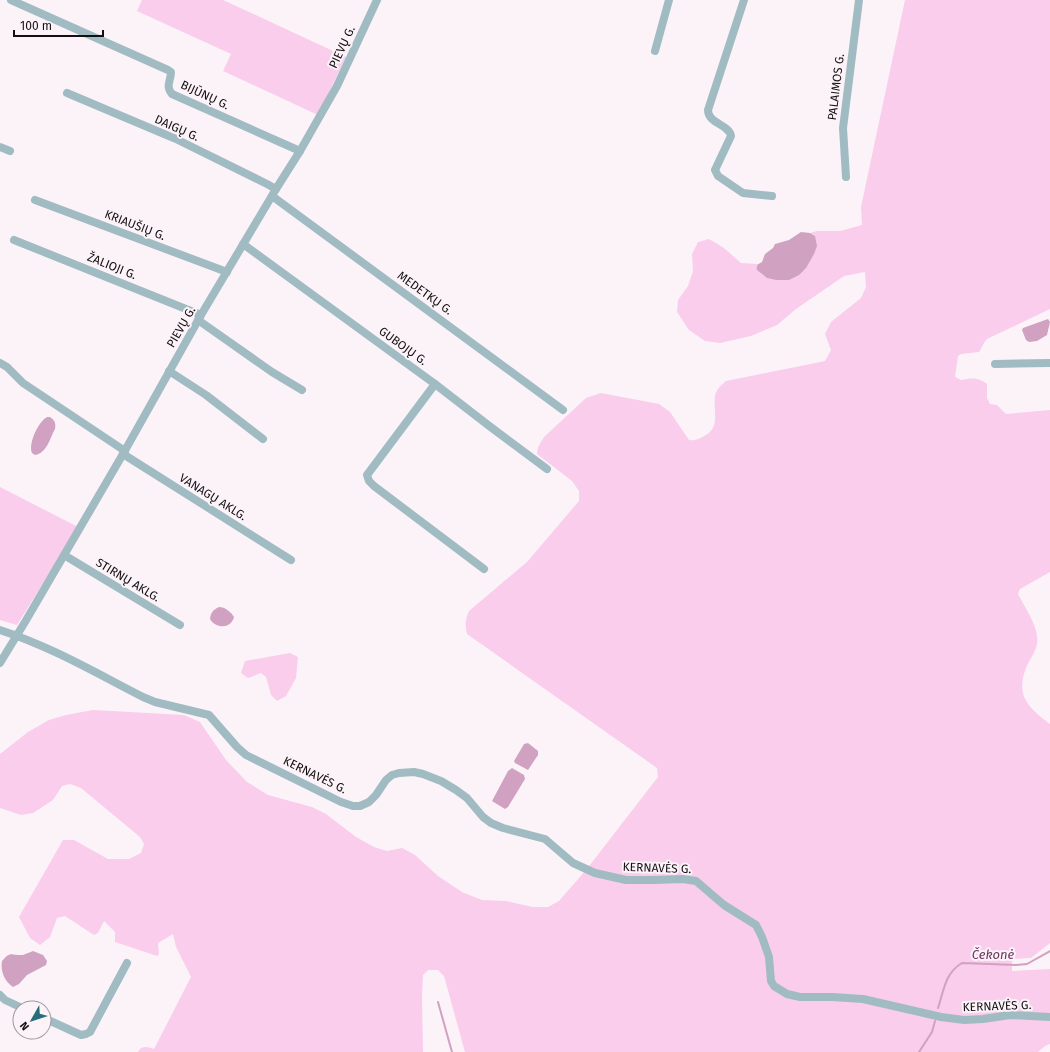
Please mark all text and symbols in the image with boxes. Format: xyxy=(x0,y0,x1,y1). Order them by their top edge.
scale bar xyxy=(14,12,103,38)
text: 100 m xyxy=(20,19,52,33)
street label: PIEVŲ G. xyxy=(326,23,358,70)
street label: PALAIMOS G. xyxy=(825,53,847,121)
street label: BIJŪNŲ G. xyxy=(178,78,232,112)
street label: DAIGŲ G. xyxy=(153,112,201,144)
street label: KRIAUŠIŲ G. xyxy=(103,206,168,243)
street label: ŽALIOJI G. xyxy=(85,249,139,282)
street label: MEDETKŲ G. xyxy=(395,268,455,318)
street label: PIEVŲ G. xyxy=(164,304,198,350)
street label: GUBOJŲ G. xyxy=(376,324,430,368)
street label: VANAGŲ AKLG. xyxy=(177,471,249,523)
street label: STIRNŲ AKLG. xyxy=(93,555,163,605)
street label: KERNAVĖS G. xyxy=(281,753,350,796)
street label: KERNAVĖS G. xyxy=(622,859,692,876)
water label: Čekonė xyxy=(972,946,1015,962)
street label: KERNAVĖS G. xyxy=(962,997,1032,1014)
north arrow xyxy=(12,1000,52,1040)
text: N xyxy=(17,1019,32,1033)

